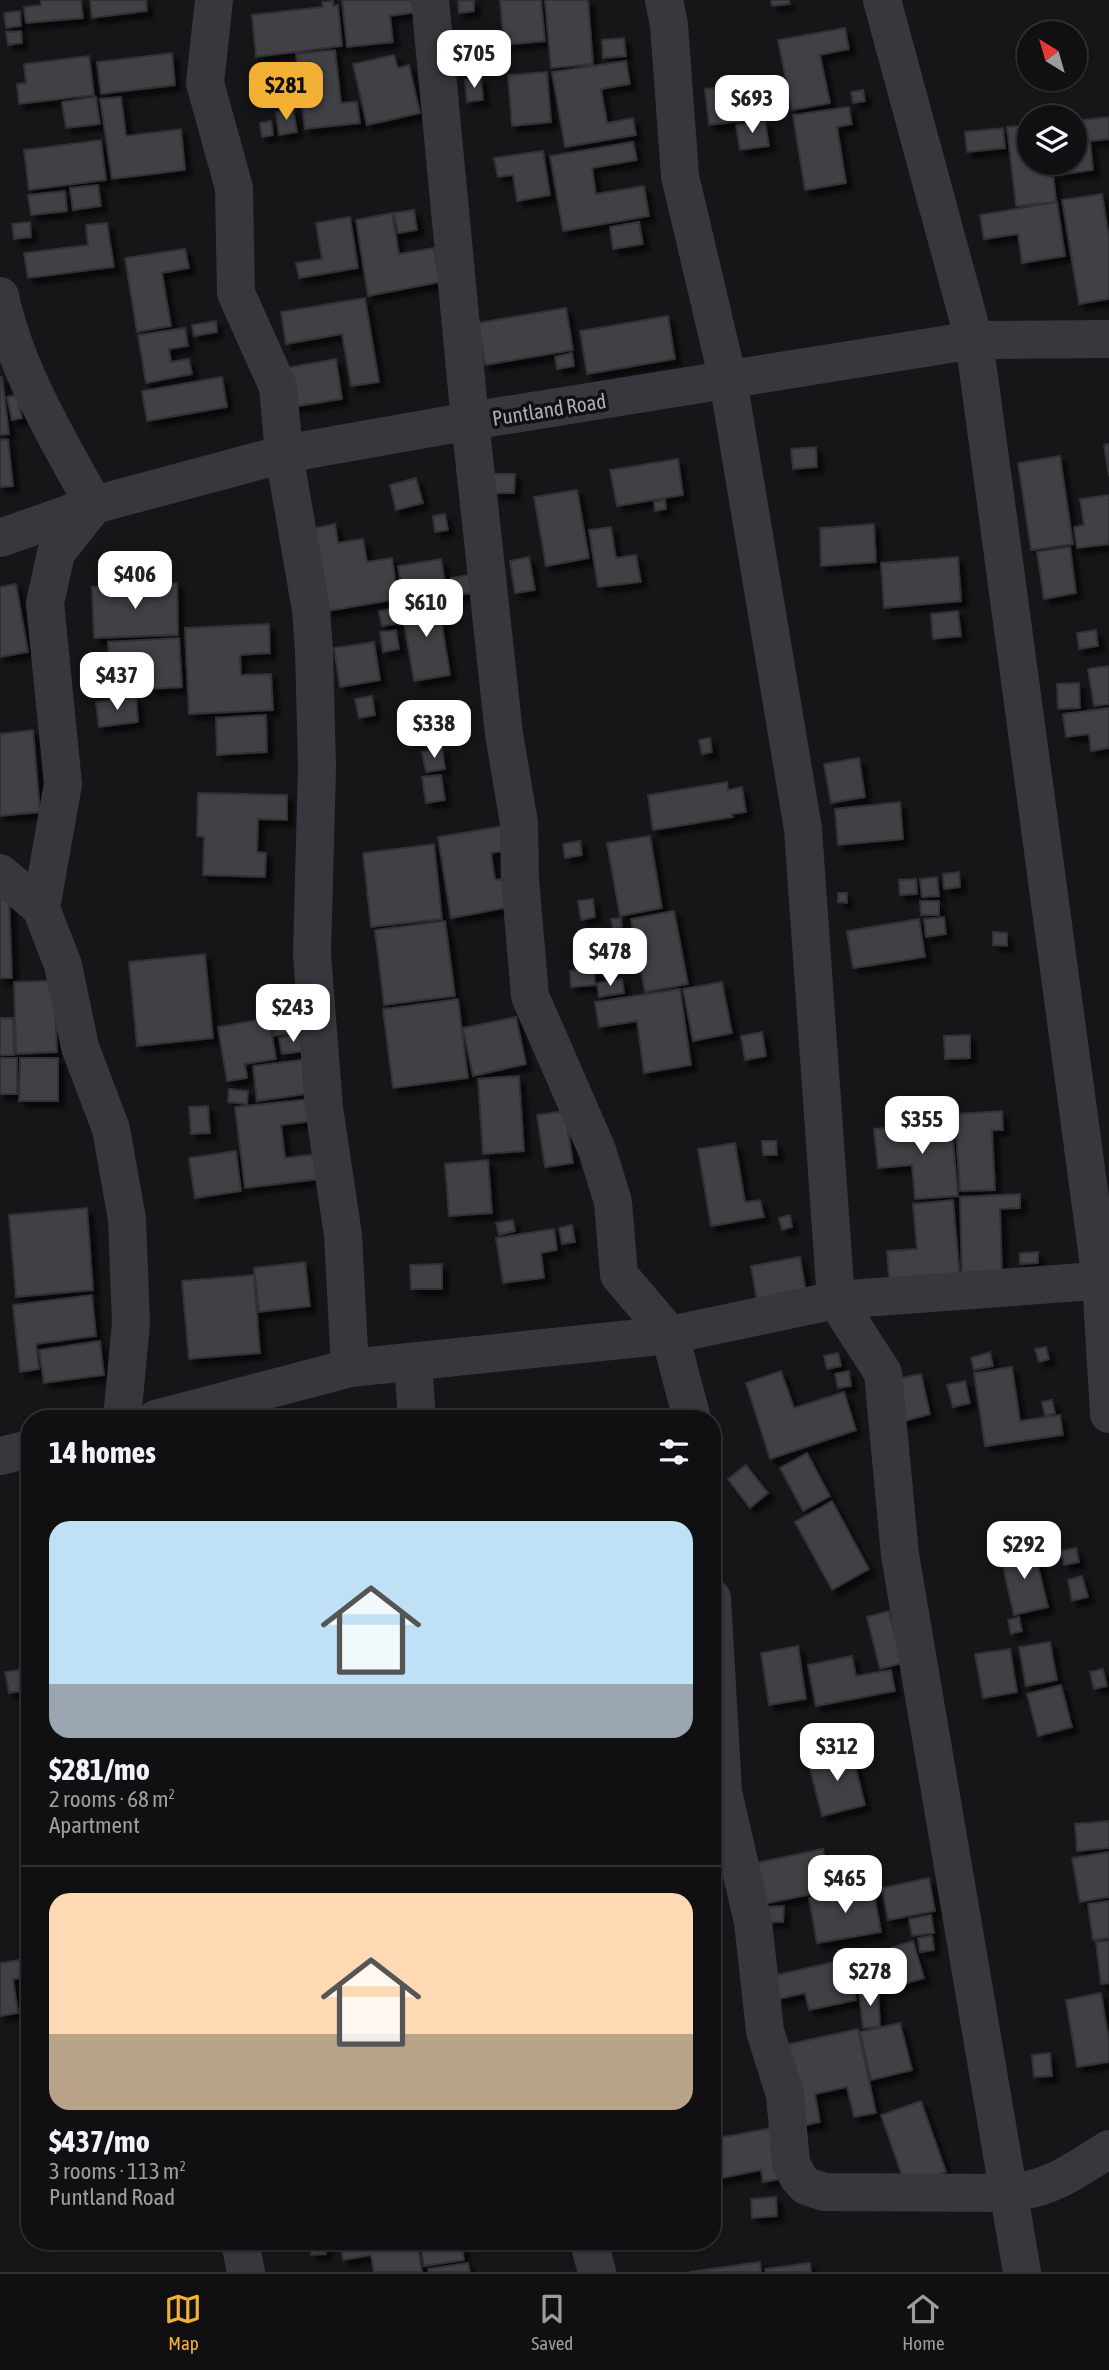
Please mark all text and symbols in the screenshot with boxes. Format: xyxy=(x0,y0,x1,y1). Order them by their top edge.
north arrow xyxy=(1017,21,1087,91)
map controls xyxy=(1017,21,1087,175)
pin: $705 xyxy=(433,31,515,90)
text: $705 xyxy=(453,40,495,66)
pin: $281 xyxy=(245,62,327,122)
text: $281 xyxy=(265,72,307,98)
pin: $693 xyxy=(711,76,793,135)
text: $693 xyxy=(731,85,773,111)
button: layers xyxy=(1017,105,1087,175)
street label: Puntland Road xyxy=(490,388,608,430)
pin: $406 xyxy=(94,552,176,611)
text: $406 xyxy=(114,561,156,587)
pin: $610 xyxy=(385,580,467,639)
text: $610 xyxy=(405,589,447,615)
pin: $437 xyxy=(76,652,158,712)
text: $437 xyxy=(96,662,138,688)
pin: $338 xyxy=(393,700,475,760)
text: $338 xyxy=(413,710,455,736)
pin: $478 xyxy=(569,928,651,988)
text: $478 xyxy=(589,938,631,964)
pin: $243 xyxy=(252,984,334,1044)
text: $243 xyxy=(272,994,314,1020)
pin: $355 xyxy=(881,1096,963,1156)
text: $355 xyxy=(901,1106,943,1132)
icon: filters xyxy=(655,1433,693,1471)
text: 14 homes xyxy=(49,1435,156,1469)
pin: $292 xyxy=(983,1522,1065,1581)
text: $292 xyxy=(1003,1531,1045,1557)
icon: home xyxy=(308,1567,434,1693)
pin: $312 xyxy=(796,1724,878,1783)
text: $312 xyxy=(816,1733,858,1759)
text: $281/mo xyxy=(49,1752,150,1786)
text: 2 rooms · 68 m² xyxy=(49,1786,175,1812)
text: Apartment xyxy=(49,1812,140,1838)
pin: $465 xyxy=(804,1856,886,1915)
text: $465 xyxy=(824,1865,866,1891)
icon: home xyxy=(308,1939,434,2065)
pin: $278 xyxy=(829,1948,911,2008)
text: $278 xyxy=(849,1958,891,1984)
text: $437/mo xyxy=(49,2124,150,2158)
text: 3 rooms · 113 m² xyxy=(49,2158,186,2184)
text: Puntland Road xyxy=(49,2184,175,2210)
tab: Map xyxy=(164,2290,202,2354)
tab: Saved xyxy=(531,2290,573,2354)
tab: Home xyxy=(902,2290,945,2354)

